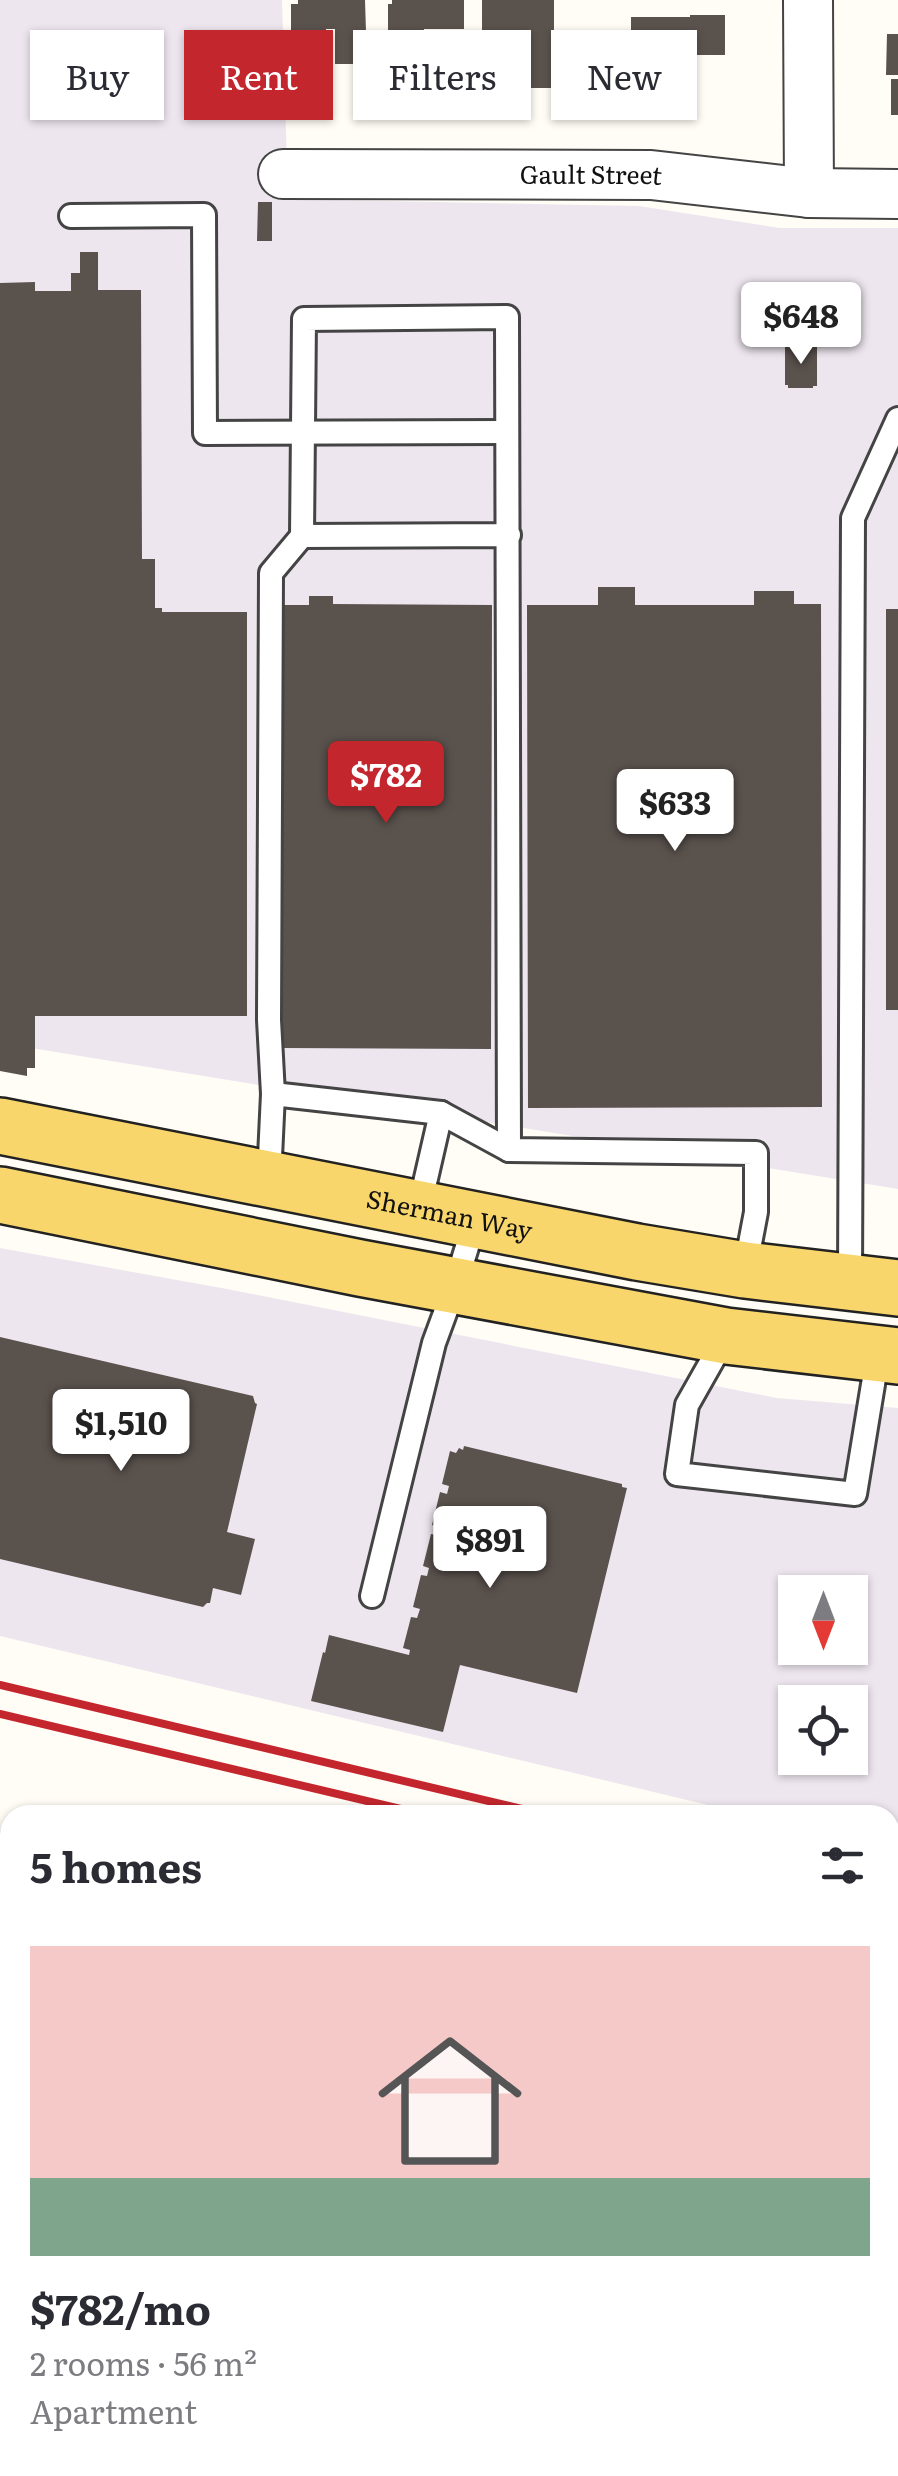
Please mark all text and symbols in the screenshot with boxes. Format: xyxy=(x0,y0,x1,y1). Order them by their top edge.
chip: Buy xyxy=(30,30,164,120)
chip: Rent xyxy=(184,30,333,120)
chip: Filters xyxy=(353,30,531,120)
chip: New xyxy=(551,30,697,120)
street label: Gault Street xyxy=(520,155,664,193)
pin: $648 xyxy=(742,282,860,367)
text: $648 xyxy=(763,290,839,338)
pin: $782 xyxy=(327,741,445,826)
text: $782 xyxy=(350,749,422,797)
pin: $633 xyxy=(616,769,734,854)
text: $633 xyxy=(639,777,711,825)
street label: Sherman Way xyxy=(363,1179,536,1248)
pin: $1,510 xyxy=(40,1389,202,1474)
text: $1,510 xyxy=(74,1397,168,1445)
pin: $891 xyxy=(431,1506,549,1591)
text: $891 xyxy=(455,1514,525,1562)
north arrow xyxy=(778,1575,868,1665)
map controls xyxy=(778,1575,868,1775)
button: locate xyxy=(778,1685,868,1775)
text: 5 homes xyxy=(30,1834,202,1896)
icon: filters xyxy=(815,1838,870,1893)
icon: home xyxy=(360,2011,540,2191)
text: $782/mo xyxy=(30,2276,211,2338)
text: 2 rooms · 56 m² xyxy=(30,2338,257,2386)
text: Apartment xyxy=(30,2386,197,2434)

